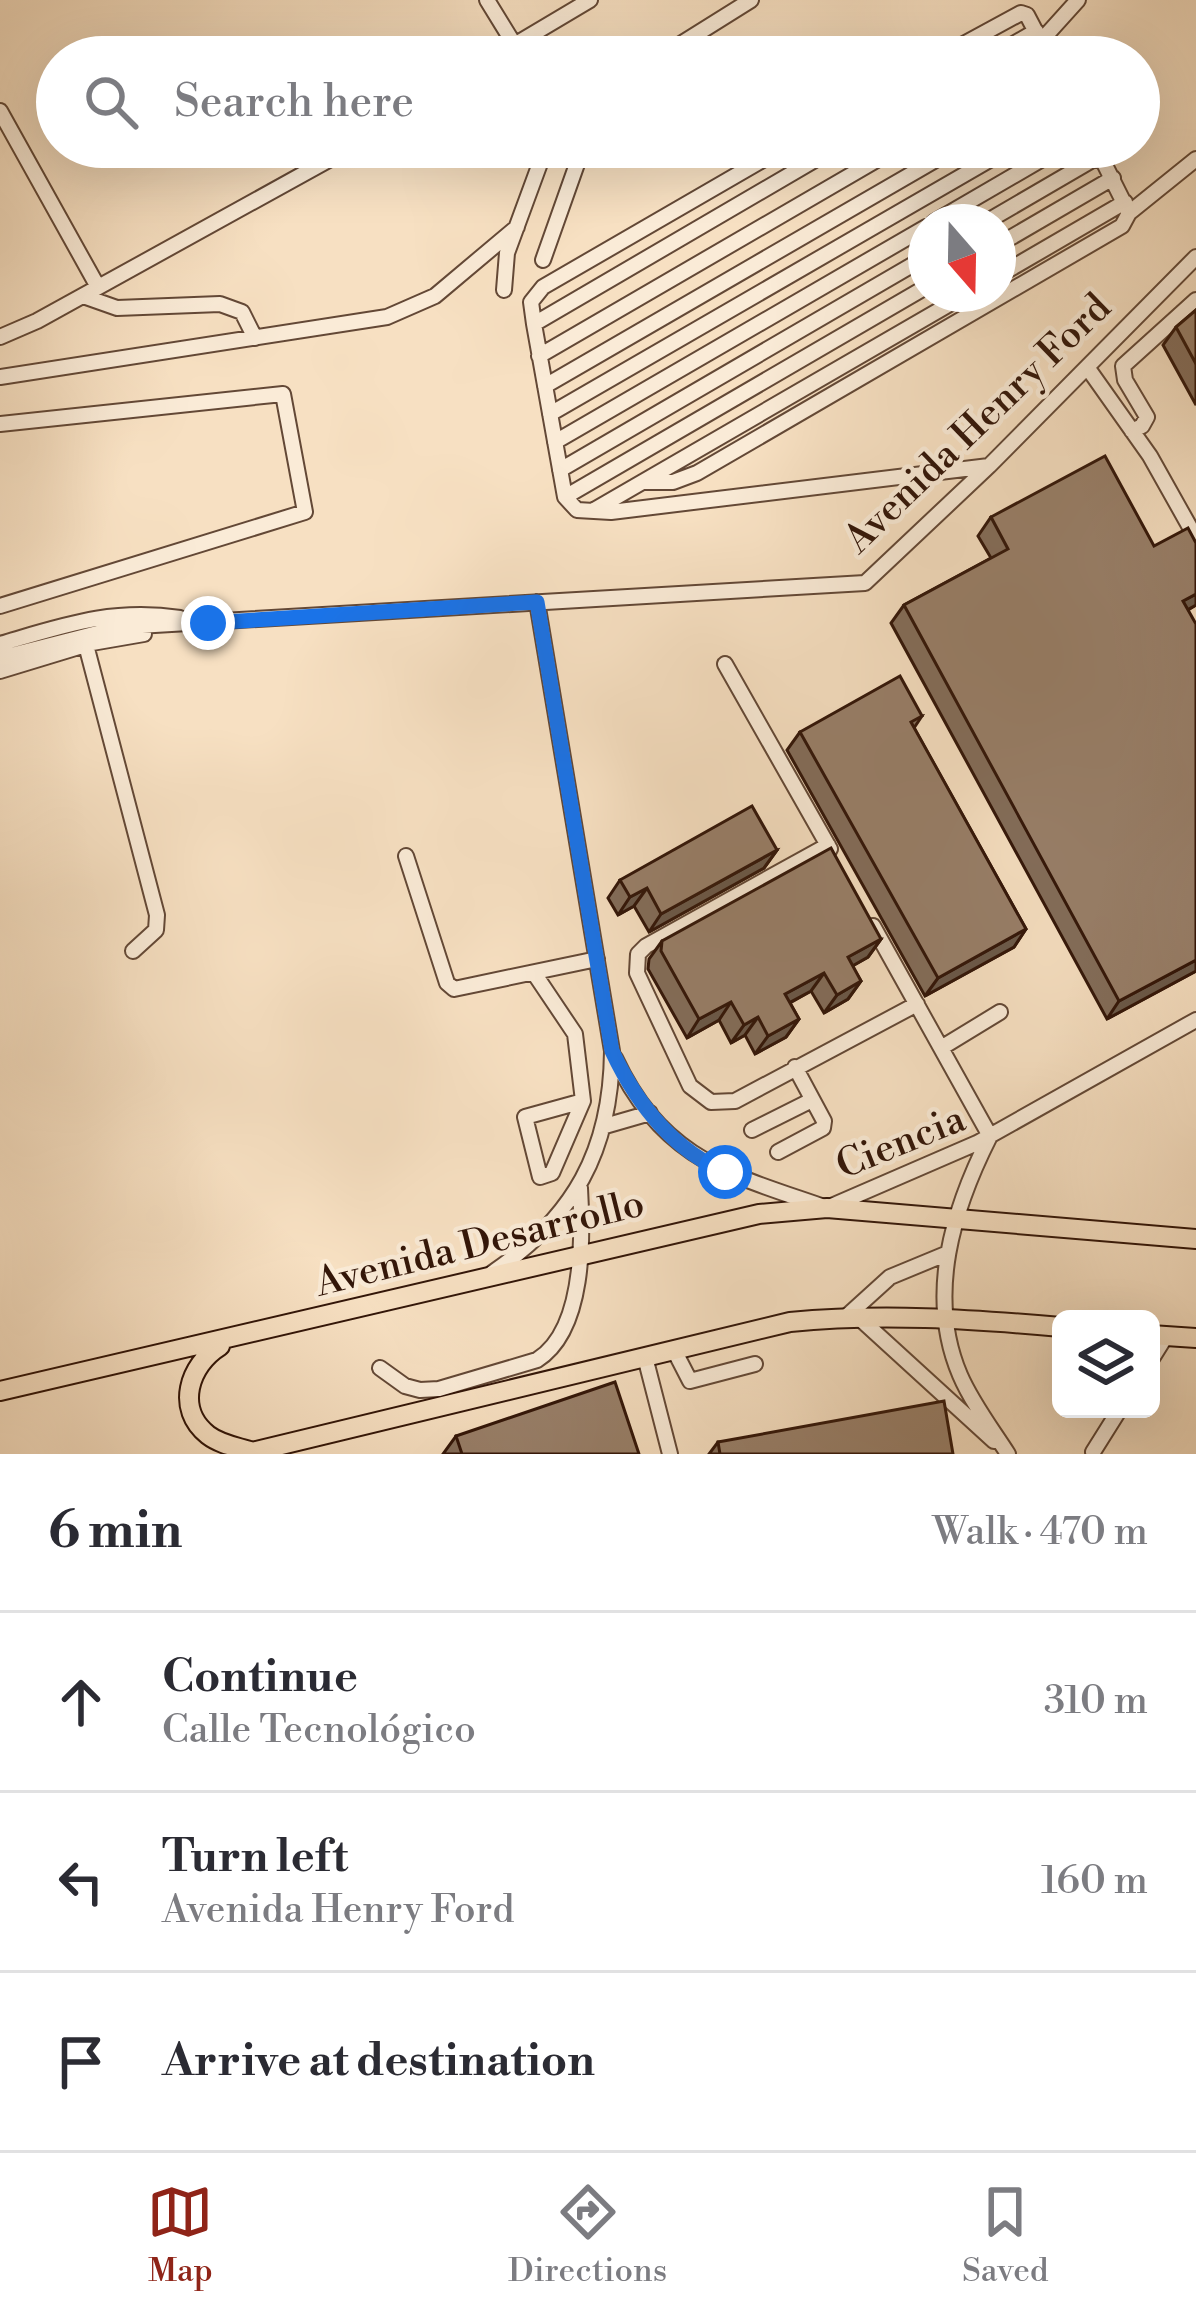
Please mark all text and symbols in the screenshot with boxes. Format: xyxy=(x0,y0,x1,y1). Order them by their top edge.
search box xyxy=(36,36,1160,168)
icon: search xyxy=(78,69,144,135)
text: Search here xyxy=(174,74,414,131)
north arrow xyxy=(908,204,1016,312)
street label: Avenida Henry Ford xyxy=(834,284,1122,565)
route end xyxy=(181,596,235,650)
street label: Ciencia xyxy=(829,1095,973,1191)
route start xyxy=(698,1145,752,1199)
street label: Avenida Desarrollo xyxy=(310,1179,649,1309)
map controls xyxy=(1052,1310,1160,1418)
button: layers xyxy=(1052,1310,1160,1418)
text: 6 min xyxy=(48,1500,182,1564)
text: Walk · 470 m xyxy=(933,1508,1148,1557)
text: Continue xyxy=(162,1649,358,1706)
icon: ahead xyxy=(48,1669,114,1735)
text: 310 m xyxy=(1044,1677,1148,1726)
text: Calle Tecnológico xyxy=(162,1706,476,1755)
text: Turn left xyxy=(162,1829,348,1886)
icon: left xyxy=(48,1849,114,1915)
text: 160 m xyxy=(1041,1857,1148,1906)
text: Avenida Henry Ford xyxy=(162,1886,514,1935)
icon: arrive xyxy=(48,2029,114,2095)
text: Arrive at destination xyxy=(162,2033,595,2090)
tab: Map xyxy=(147,2179,213,2292)
tab: Directions xyxy=(508,2179,667,2292)
tab: Saved xyxy=(962,2179,1049,2292)

